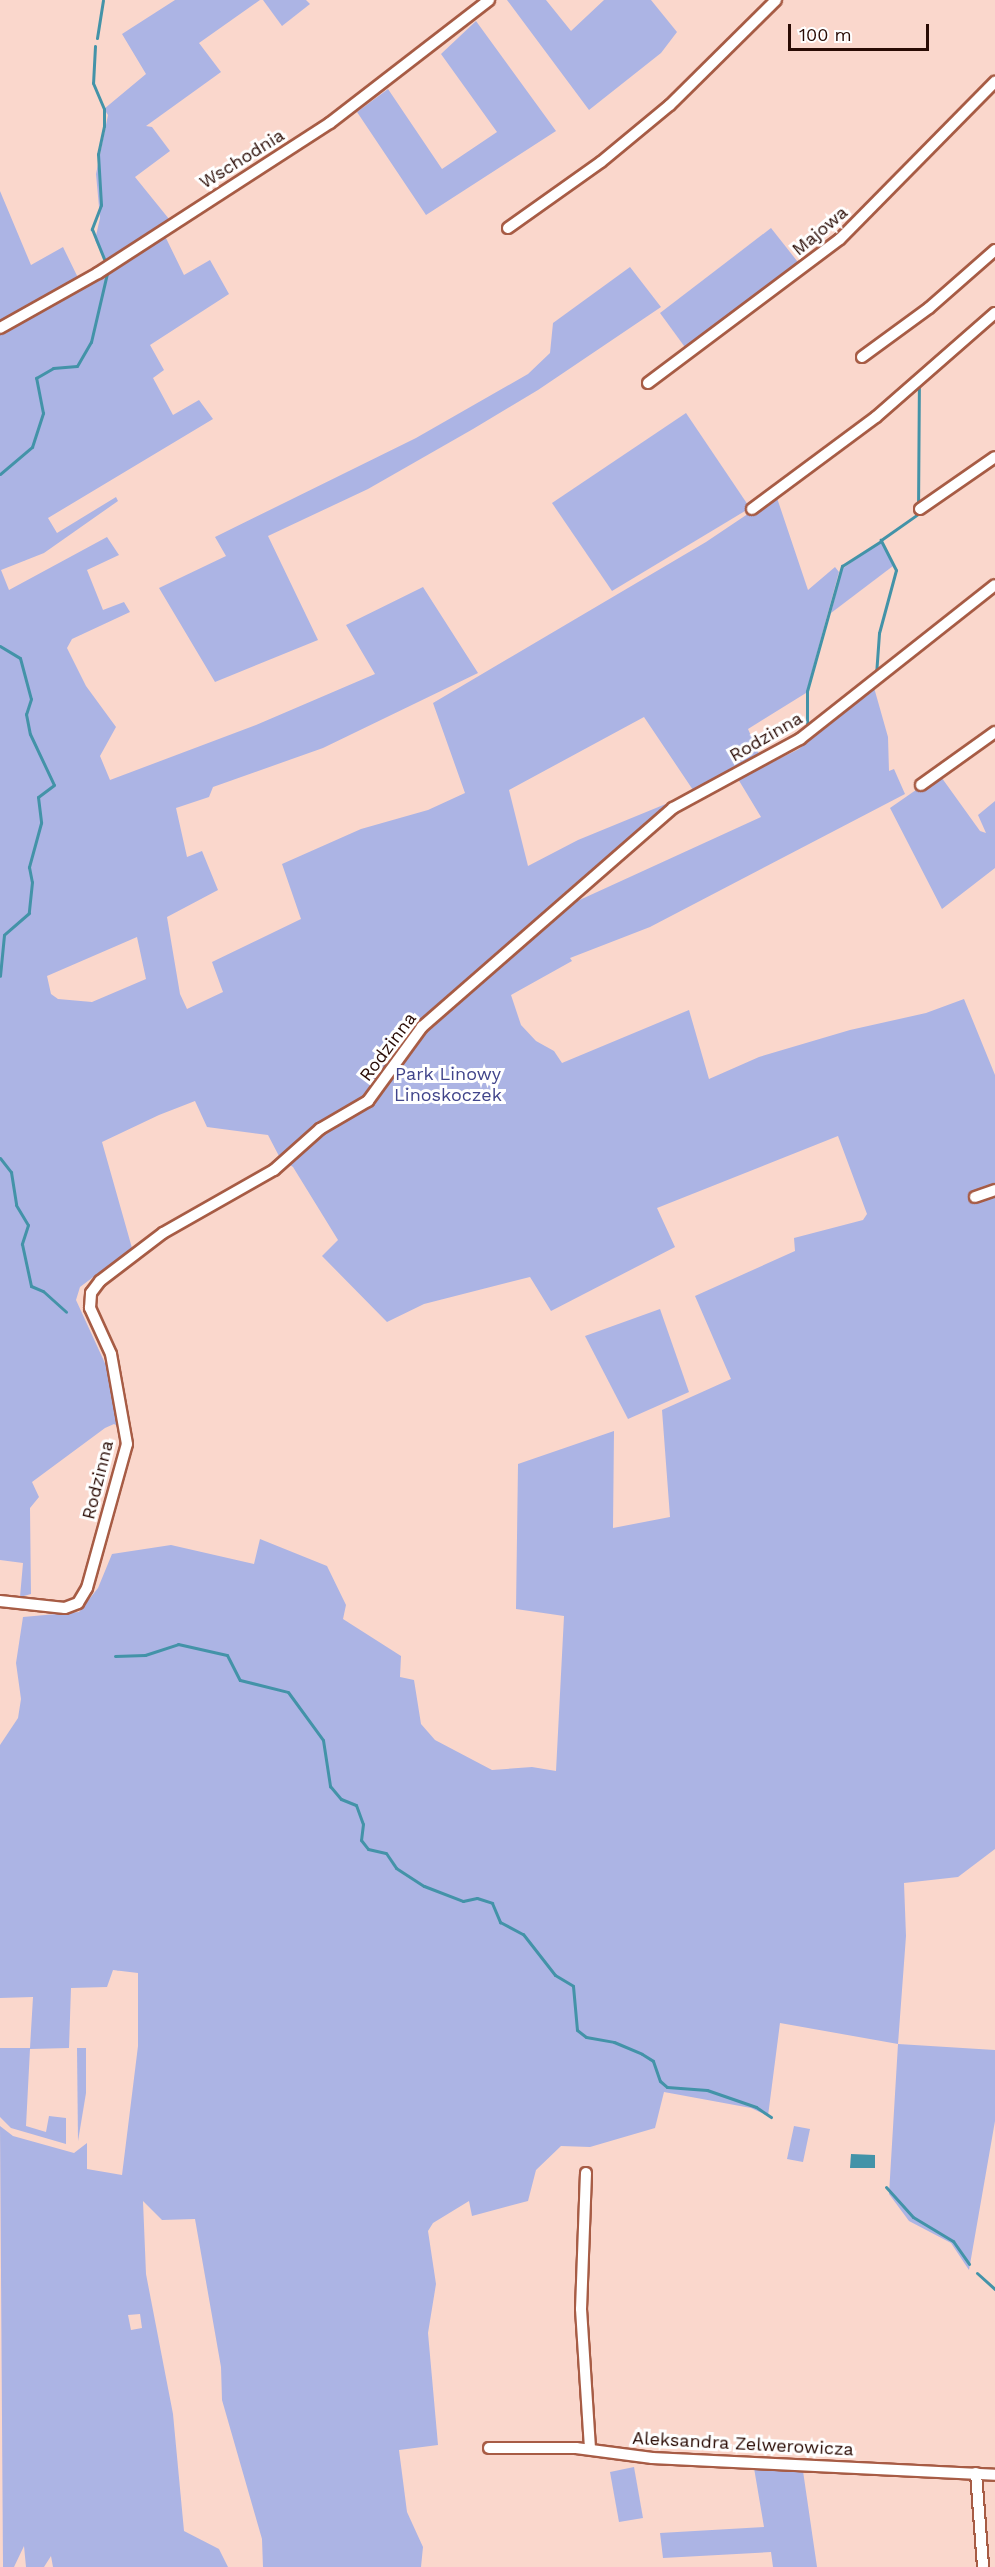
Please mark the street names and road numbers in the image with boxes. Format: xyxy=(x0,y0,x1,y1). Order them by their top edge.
street label: Wschodnia xyxy=(196,124,288,194)
street label: Majowa xyxy=(788,202,852,260)
street label: Rodzinna xyxy=(726,707,806,767)
street label: Rodzinna xyxy=(355,1008,421,1086)
street label: Rodzinna xyxy=(78,1438,118,1522)
street label: Aleksandra Zelwerowicza xyxy=(631,2427,855,2461)

